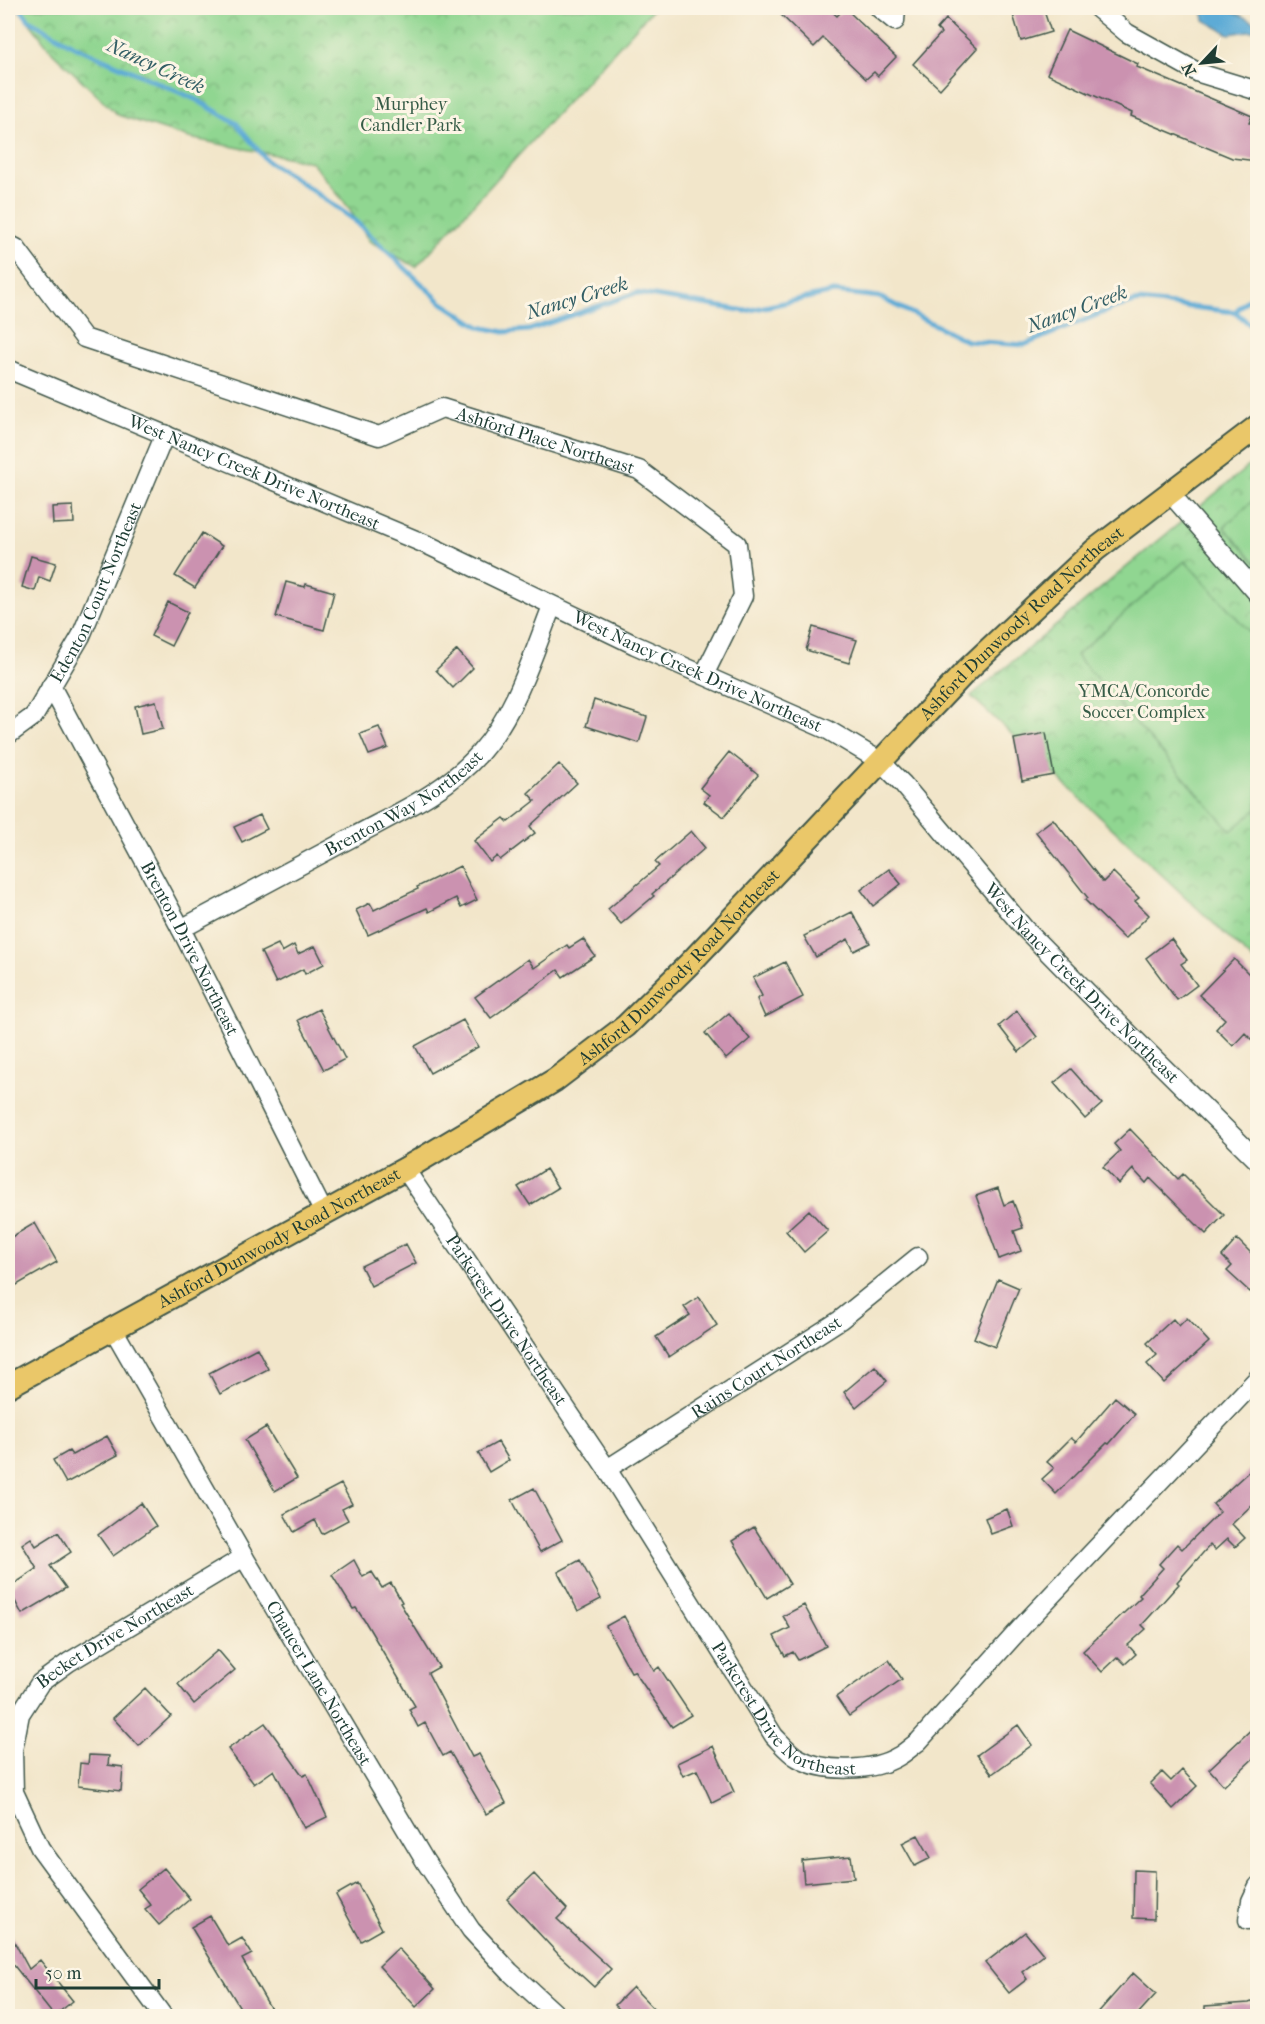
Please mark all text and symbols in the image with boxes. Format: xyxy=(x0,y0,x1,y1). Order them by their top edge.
water label: Nancy Creek xyxy=(103,33,209,99)
north arrow xyxy=(1172,33,1232,93)
text: N xyxy=(1177,59,1200,79)
park label: Murphey Candler Park xyxy=(360,94,463,136)
water label: Nancy Creek xyxy=(522,272,631,325)
water label: Nancy Creek xyxy=(1023,280,1130,338)
street label: Ashford Place Northeast xyxy=(453,402,638,479)
street label: West Nancy Creek Drive Northeast xyxy=(124,410,384,535)
street label: Edenton Court Northeast xyxy=(46,498,146,686)
street label: Ashford Dunwoody Road Northeast xyxy=(914,521,1128,725)
street label: West Nancy Creek Drive Northeast xyxy=(569,606,826,737)
park label: YMCA/Concorde Soccer Complex xyxy=(1077,681,1210,723)
street label: Brenton Way Northeast xyxy=(321,746,488,861)
street label: Brenton Drive Northeast xyxy=(136,858,244,1040)
street label: Ashford Dunwoody Road Northeast xyxy=(573,864,784,1070)
street label: West Nancy Creek Drive Northeast xyxy=(979,878,1184,1088)
street label: Ashford Dunwoody Road Northeast xyxy=(153,1163,405,1313)
street label: Parkcrest Drive Northeast xyxy=(442,1230,572,1410)
street label: Rains Court Northeast xyxy=(687,1311,846,1423)
street label: Becket Drive Northeast xyxy=(32,1579,198,1693)
street label: Chaucer Lane Northeast xyxy=(262,1597,377,1770)
street label: Parkcrest Drive Northeast xyxy=(707,1638,857,1779)
scale bar xyxy=(36,1952,159,1990)
text: 50 m xyxy=(45,1963,82,1984)

